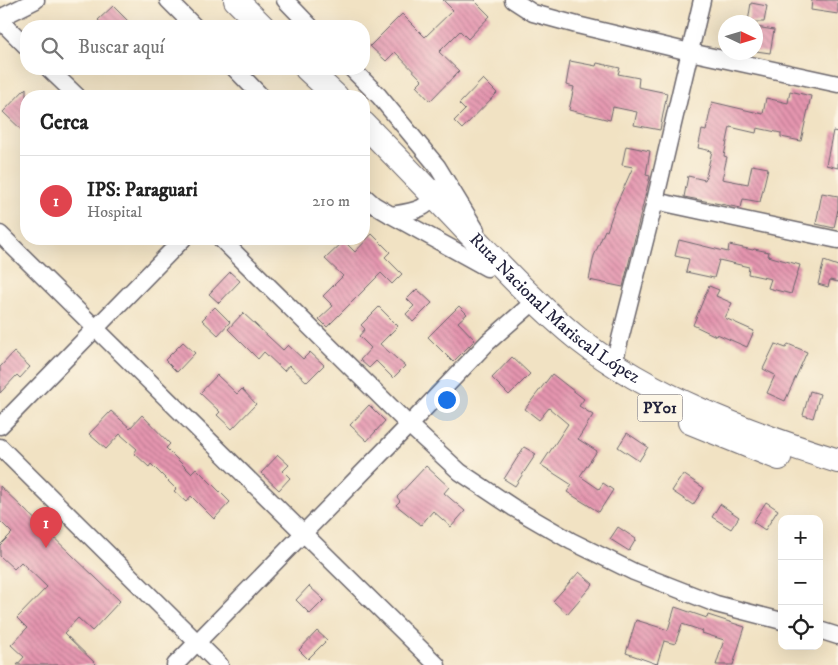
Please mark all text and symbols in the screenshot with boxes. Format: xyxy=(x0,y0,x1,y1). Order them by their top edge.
north arrow xyxy=(718,15,763,60)
search box xyxy=(20,20,370,75)
icon: search xyxy=(38,34,66,62)
text: Buscar aquí xyxy=(78,36,164,59)
text: Cerca xyxy=(40,110,88,136)
text: IPS: Paraguari xyxy=(87,179,198,202)
text: 1 xyxy=(53,191,59,211)
text: 210 m xyxy=(312,191,350,211)
text: Hospital xyxy=(87,202,142,222)
street label: Ruta Nacional Mariscal López xyxy=(464,229,644,389)
your location xyxy=(434,387,460,413)
road number: PY01 xyxy=(638,394,682,422)
pin: 1 xyxy=(30,507,62,548)
map controls xyxy=(778,515,823,650)
button: + xyxy=(778,515,823,560)
button: − xyxy=(778,560,823,605)
button: locate xyxy=(778,605,823,650)

